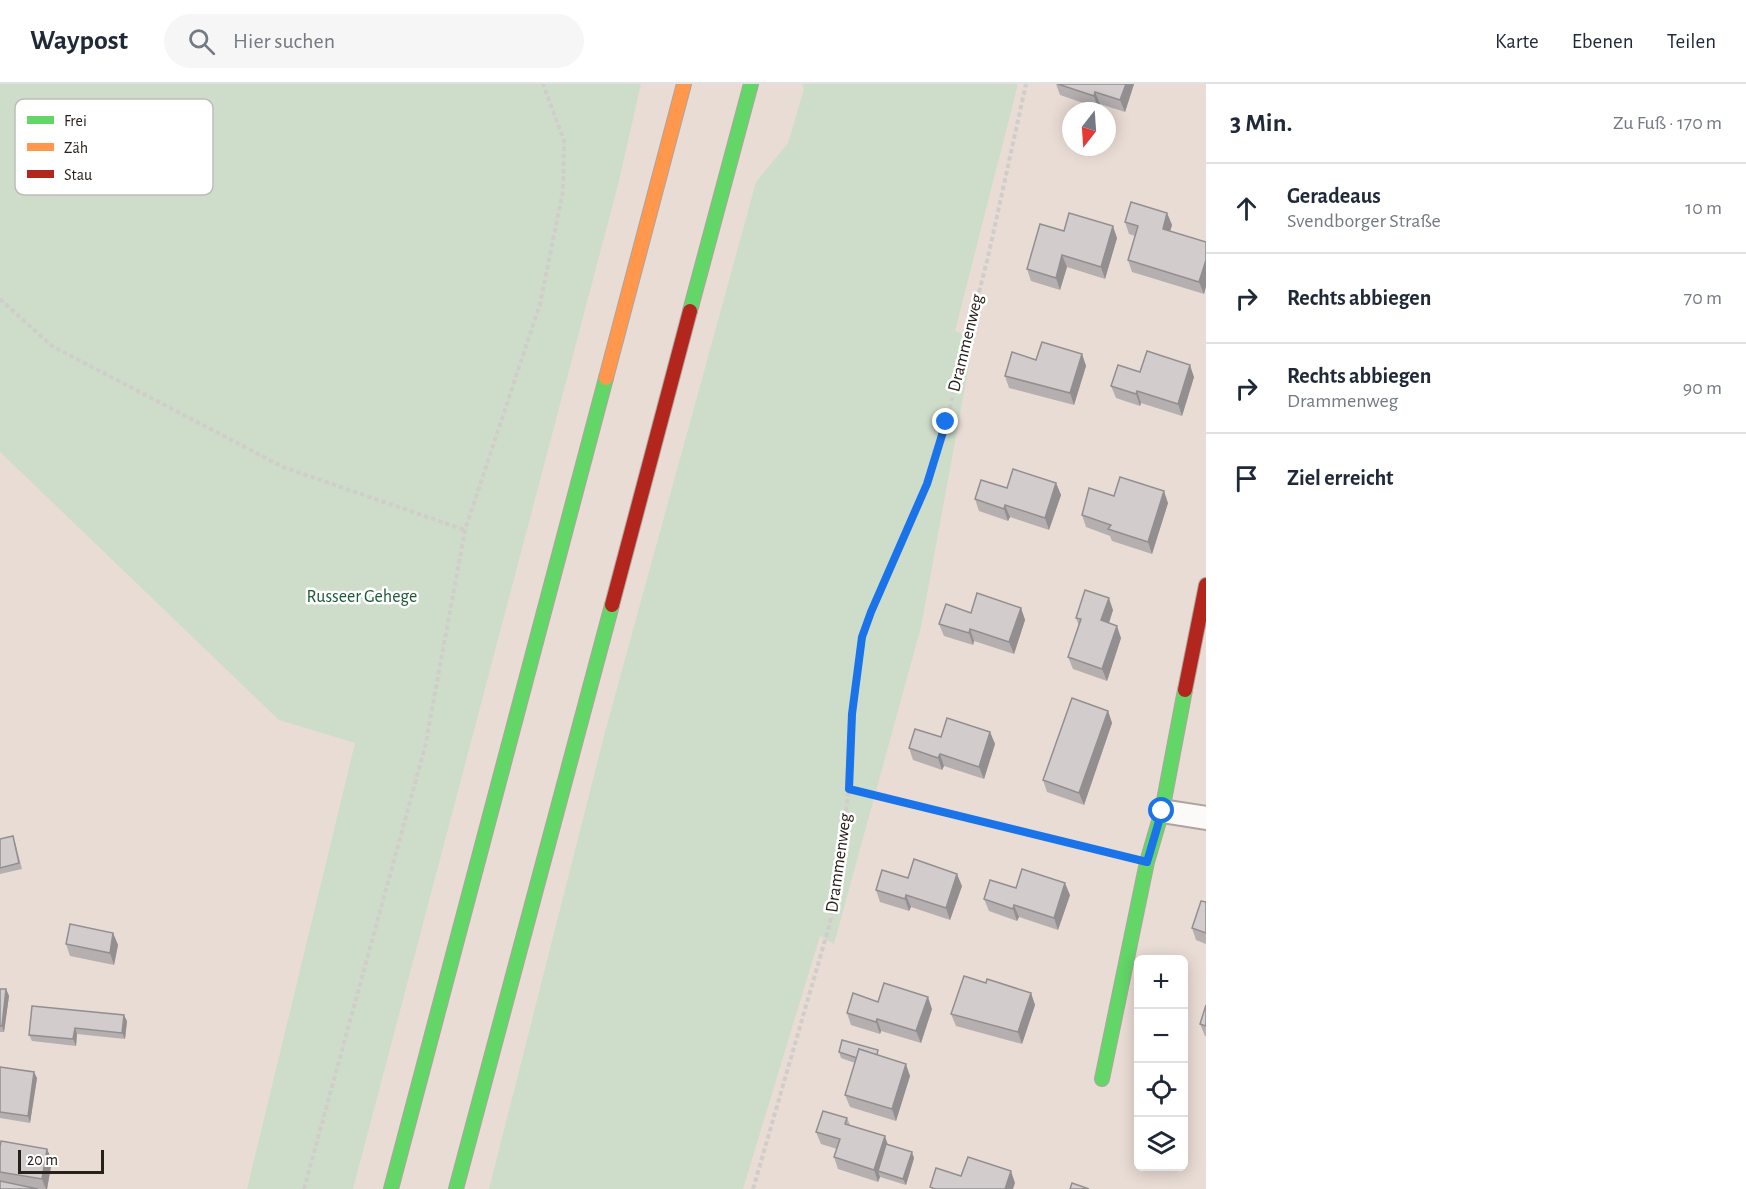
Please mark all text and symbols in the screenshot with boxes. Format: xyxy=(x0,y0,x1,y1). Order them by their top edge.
search box xyxy=(164,14,584,68)
icon: search xyxy=(185,25,218,58)
text: Waypost xyxy=(30,27,128,55)
text: Hier suchen xyxy=(233,30,335,52)
text: Karte xyxy=(1495,31,1539,52)
text: Ebenen xyxy=(1572,31,1634,52)
text: Teilen xyxy=(1667,31,1716,52)
legend xyxy=(15,99,213,195)
north arrow xyxy=(1062,102,1116,156)
text: 3 Min. xyxy=(1230,110,1292,136)
text: Frei xyxy=(64,113,87,129)
text: Zu Fuß · 170 m xyxy=(1613,113,1722,133)
text: Zäh xyxy=(64,140,88,156)
text: Stau xyxy=(64,167,92,183)
text: Geradeaus xyxy=(1287,185,1381,207)
icon: ahead xyxy=(1230,192,1263,225)
text: 10 m xyxy=(1685,198,1722,218)
text: Svendborger Straße xyxy=(1287,211,1441,231)
icon: right xyxy=(1230,282,1263,315)
text: Rechts abbiegen xyxy=(1287,287,1431,309)
text: 70 m xyxy=(1684,288,1722,308)
street label: Drammenweg xyxy=(945,292,987,394)
text: Rechts abbiegen xyxy=(1287,365,1431,387)
icon: right xyxy=(1230,372,1263,405)
text: 90 m xyxy=(1683,378,1722,398)
text: Drammenweg xyxy=(1287,391,1398,411)
route end xyxy=(932,408,958,434)
icon: arrive xyxy=(1230,462,1263,495)
text: Ziel erreicht xyxy=(1287,467,1394,489)
park label: Russeer Gehege xyxy=(307,588,417,606)
route start xyxy=(1148,797,1174,823)
street label: Drammenweg xyxy=(823,812,855,914)
map controls xyxy=(1134,955,1188,1171)
button: + xyxy=(1134,955,1188,1009)
button: − xyxy=(1134,1009,1188,1063)
button: locate xyxy=(1134,1063,1188,1117)
button: layers xyxy=(1134,1117,1188,1171)
scale bar xyxy=(18,1147,104,1174)
text: 20 m xyxy=(27,1152,58,1168)

